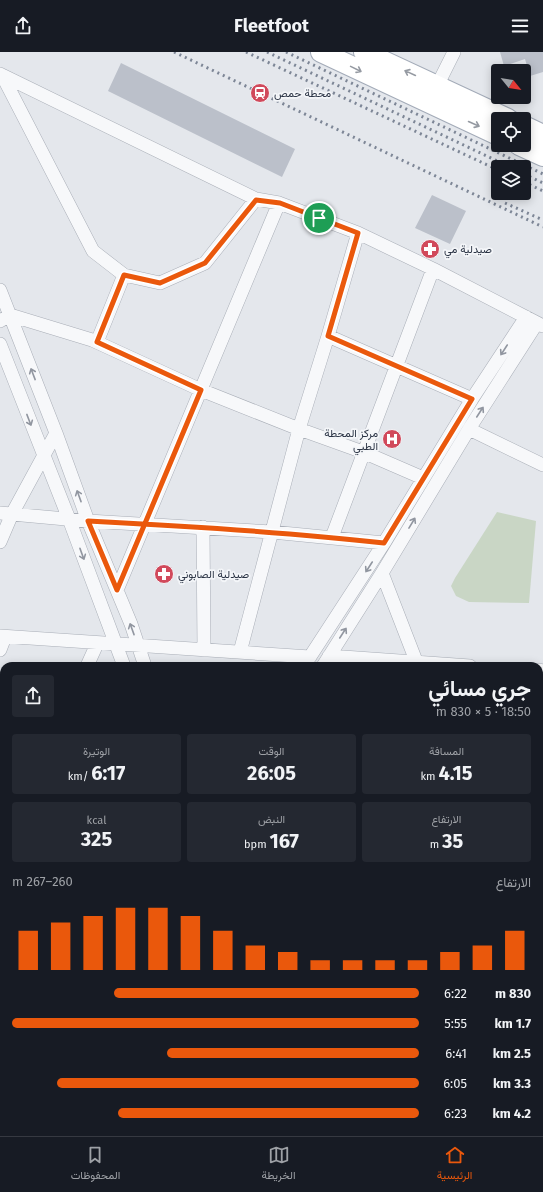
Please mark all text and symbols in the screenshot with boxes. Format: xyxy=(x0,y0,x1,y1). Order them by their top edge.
icon: share xyxy=(12,15,34,37)
text: Fleetfoot xyxy=(234,15,309,37)
icon: menu xyxy=(509,15,531,37)
north arrow xyxy=(491,64,531,104)
map controls xyxy=(491,64,531,200)
one-way arrow xyxy=(350,66,362,73)
one-way arrow xyxy=(404,69,416,76)
station icon: محطة حمص xyxy=(249,82,271,104)
place label: محطة حمص xyxy=(274,87,331,100)
button: locate xyxy=(491,112,531,152)
one-way arrow xyxy=(467,121,479,128)
button: layers xyxy=(491,160,531,200)
pin xyxy=(302,201,336,235)
icon: arrive xyxy=(308,207,330,229)
pharmacy icon: صيدلية مي xyxy=(419,238,441,260)
place label: صيدلية مي xyxy=(444,243,492,259)
one-way arrow xyxy=(500,344,508,356)
one-way arrow xyxy=(28,369,36,381)
one-way arrow xyxy=(476,407,484,418)
one-way arrow xyxy=(26,413,34,425)
place label: مركز المحطة الطبي xyxy=(324,427,378,456)
hospital icon: مركز المحطة الطبي xyxy=(381,428,403,450)
one-way arrow xyxy=(74,490,82,502)
one-way arrow xyxy=(409,517,417,529)
one-way arrow xyxy=(78,547,86,559)
one-way arrow xyxy=(365,561,373,572)
pharmacy icon: صيدلية الصابوني xyxy=(153,563,175,585)
place label: صيدلية الصابوني xyxy=(178,568,249,584)
one-way arrow xyxy=(128,624,136,636)
one-way arrow xyxy=(340,627,348,639)
button: share xyxy=(12,675,54,717)
text: جري مسائي xyxy=(428,675,531,702)
text: 18:50 · 5 × 830 m xyxy=(436,704,531,719)
text: الوتيرة xyxy=(83,745,110,758)
text: الوقت xyxy=(259,745,284,758)
text: المسافة xyxy=(429,745,464,758)
text: 6:17 xyxy=(91,761,125,785)
text: 26:05 xyxy=(247,761,296,785)
text: 4.15 xyxy=(438,761,473,785)
text: /km xyxy=(68,770,91,783)
text: km xyxy=(420,770,438,783)
text: النبض xyxy=(258,813,285,826)
text: الارتفاع xyxy=(432,813,461,826)
text: kcal xyxy=(87,814,106,827)
text: 325 xyxy=(81,827,112,851)
text: 167 xyxy=(270,829,299,853)
text: 35 xyxy=(442,829,463,853)
text: bpm xyxy=(244,838,270,851)
text: m xyxy=(430,838,442,851)
text: 260–267 m xyxy=(12,874,73,889)
text: الارتفاع xyxy=(496,875,531,890)
text: 6:22 xyxy=(444,986,467,1001)
text: 830 m xyxy=(495,986,531,1001)
text: 5:55 xyxy=(444,1016,467,1031)
text: 1.7 km xyxy=(494,1016,531,1031)
text: 6:41 xyxy=(445,1046,467,1061)
text: 2.5 km xyxy=(493,1046,531,1061)
text: 6:05 xyxy=(443,1076,467,1091)
text: 3.3 km xyxy=(493,1076,531,1091)
text: 6:23 xyxy=(444,1106,467,1121)
text: 4.2 km xyxy=(493,1106,531,1121)
tab: المحفوظات xyxy=(71,1144,120,1185)
tab: الخريطة xyxy=(261,1144,296,1185)
tab: الرئيسية xyxy=(437,1144,472,1185)

